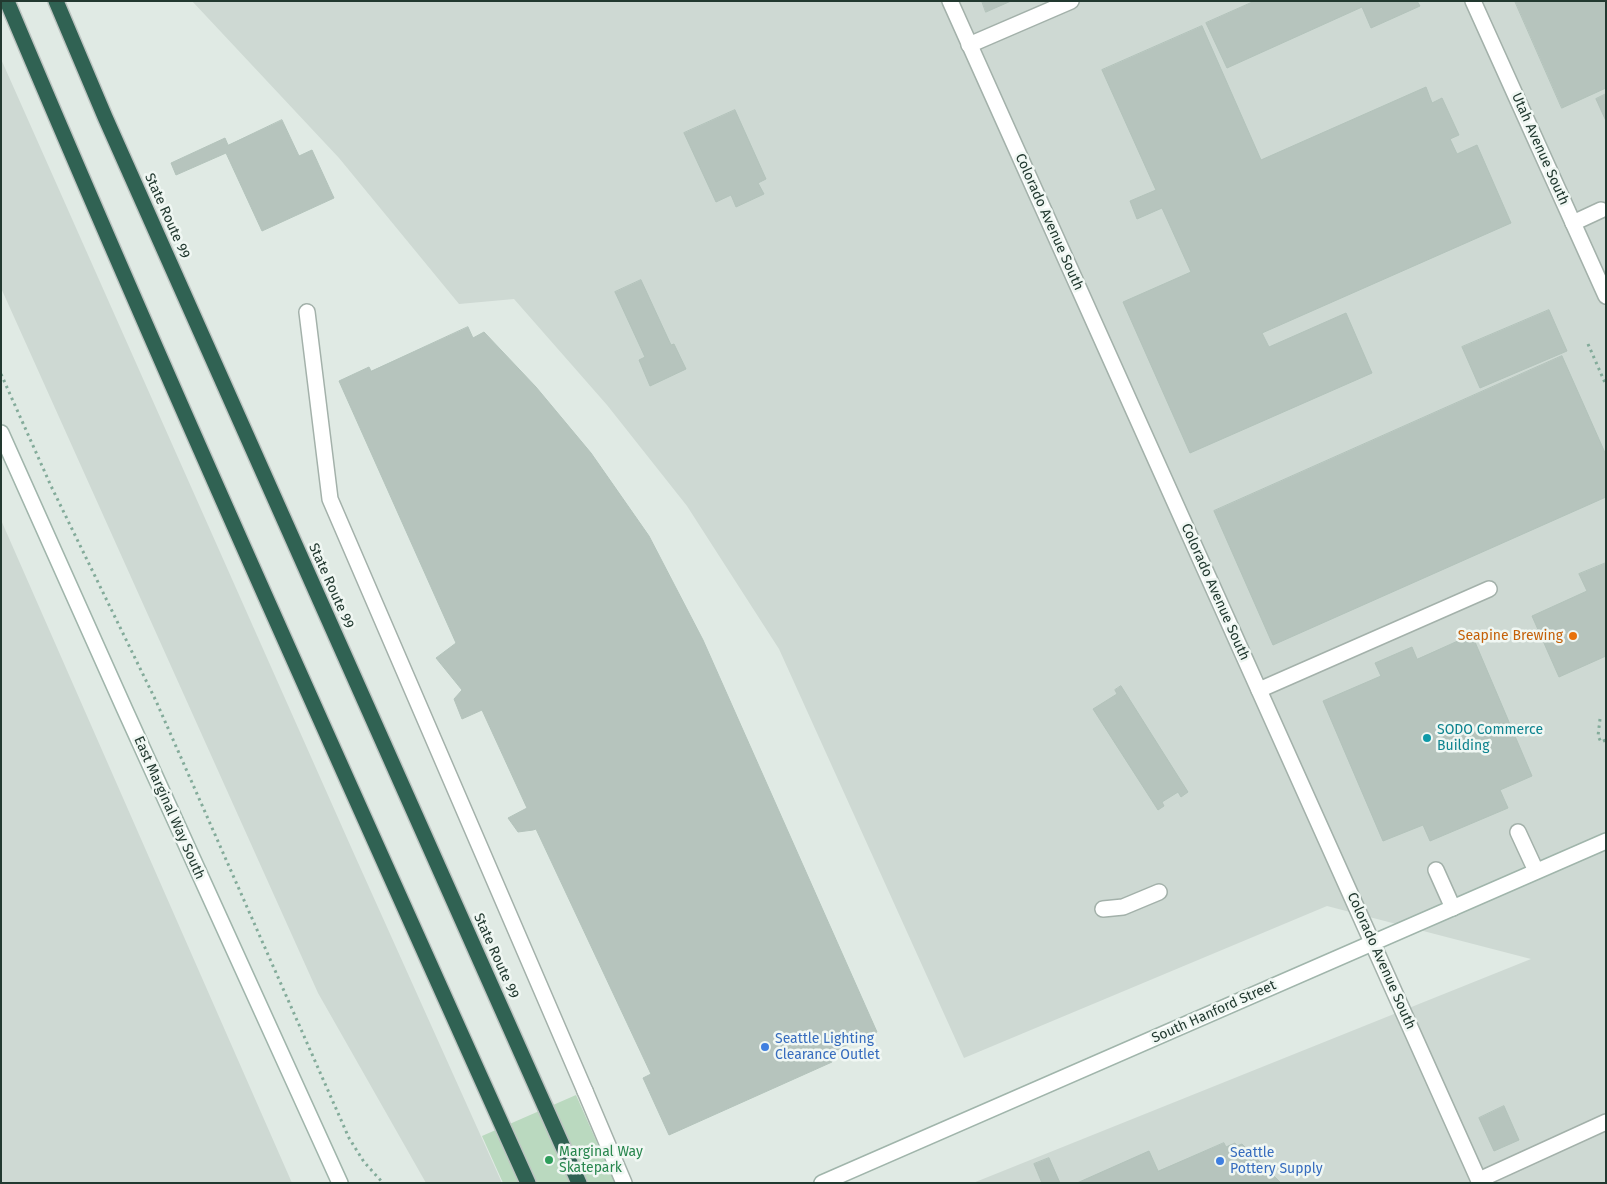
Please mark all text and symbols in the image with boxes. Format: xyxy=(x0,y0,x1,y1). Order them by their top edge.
street label: Utah Avenue South xyxy=(1508,90,1572,208)
street label: Colorado Avenue South xyxy=(1011,151,1087,293)
street label: State Route 99 xyxy=(141,171,193,261)
street label: Colorado Avenue South xyxy=(1177,521,1253,663)
street label: State Route 99 xyxy=(305,541,357,631)
place label: Seapine Brewing xyxy=(1458,628,1563,644)
marker: Seapine Brewing xyxy=(1567,630,1579,642)
place label: SODO Commerce Building xyxy=(1437,722,1543,754)
marker: SODO Commerce Building xyxy=(1421,732,1433,744)
street label: East Marginal Way South xyxy=(130,734,208,882)
street label: Colorado Avenue South xyxy=(1343,890,1419,1032)
street label: State Route 99 xyxy=(470,911,522,1001)
street label: South Hanford Street xyxy=(1149,977,1279,1047)
place label: Seattle Lighting Clearance Outlet xyxy=(775,1031,880,1064)
marker: Seattle Lighting Clearance Outlet xyxy=(759,1041,771,1053)
place label: Marginal Way Skatepark xyxy=(559,1144,643,1176)
place label: Seattle Pottery Supply xyxy=(1230,1145,1323,1178)
marker: Marginal Way Skatepark xyxy=(543,1154,555,1166)
marker: Seattle Pottery Supply xyxy=(1214,1155,1226,1167)

